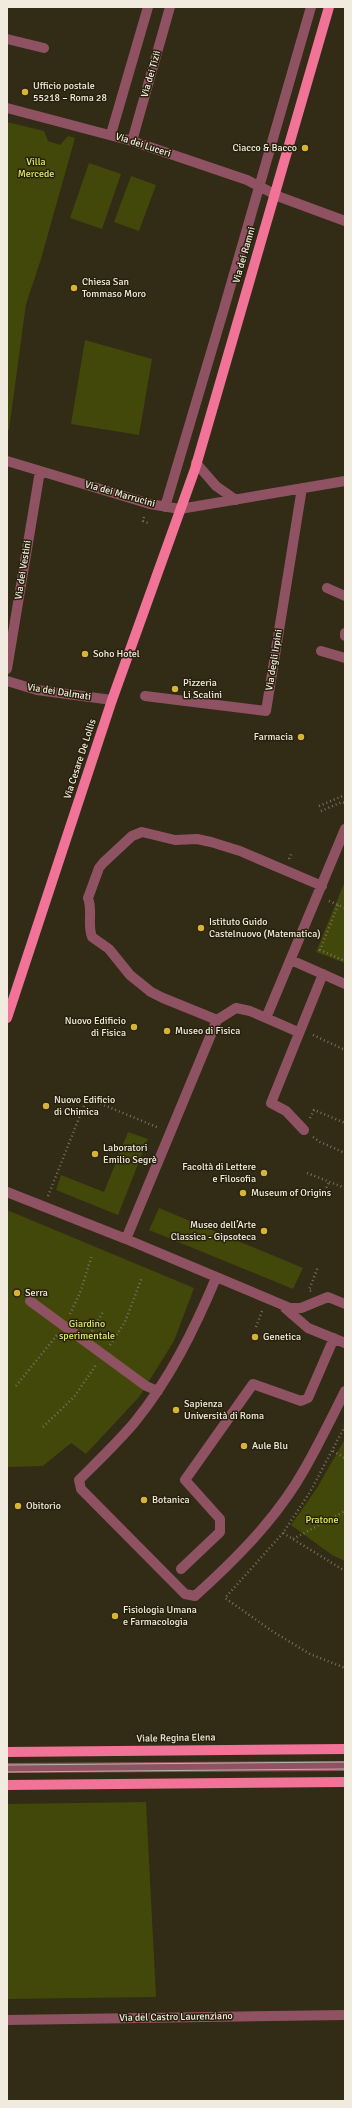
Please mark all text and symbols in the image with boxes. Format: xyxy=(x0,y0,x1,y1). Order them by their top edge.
street label: Via dei Tizii xyxy=(139,49,163,99)
place label: Ufficio postale 55218 – Roma 28 xyxy=(33,80,107,104)
marker: Ufficio postale 55218 – Roma 28 xyxy=(20,87,30,97)
street label: Via dei Luceri xyxy=(114,130,172,160)
place label: Ciacco & Bacco xyxy=(232,142,297,154)
marker: Ciacco & Bacco xyxy=(300,143,310,153)
park label: Villa Mercede xyxy=(18,156,54,180)
street label: Via dei Ramni xyxy=(230,225,258,285)
place label: Chiesa San Tommaso Moro xyxy=(82,276,146,300)
marker: Chiesa San Tommaso Moro xyxy=(69,283,79,293)
street label: Via dei Marrucini xyxy=(83,478,157,510)
street label: Via dei Vestini xyxy=(12,539,34,601)
street label: Via degli Irpini xyxy=(263,628,285,692)
place label: Soho Hotel xyxy=(93,648,140,660)
marker: Soho Hotel xyxy=(80,649,90,659)
place label: Pizzeria Li Scalini xyxy=(183,677,222,701)
street label: Via dei Dalmati xyxy=(26,681,92,703)
marker: Pizzeria Li Scalini xyxy=(170,684,180,694)
street label: Via Cesare De Lollis xyxy=(61,717,99,801)
place label: Farmacia xyxy=(254,731,293,743)
marker: Farmacia xyxy=(296,732,306,742)
place label: Istituto Guido Castelnuovo (Matematica) xyxy=(209,916,321,940)
marker: Istituto Guido Castelnuovo (Matematica) xyxy=(196,923,206,933)
place label: Nuovo Edificio di Fisica xyxy=(65,1015,126,1039)
marker: Nuovo Edificio di Fisica xyxy=(129,1022,139,1032)
place label: Museo di Fisica xyxy=(175,1025,240,1037)
marker: Museo di Fisica xyxy=(162,1026,172,1036)
place label: Nuovo Edificio di Chimica xyxy=(54,1094,115,1118)
marker: Nuovo Edificio di Chimica xyxy=(41,1101,51,1111)
place label: Laboratori Emilio Segrè xyxy=(103,1142,157,1166)
marker: Laboratori Emilio Segrè xyxy=(90,1149,100,1159)
place label: Facoltà di Lettere e Filosofia xyxy=(182,1161,256,1185)
marker: Facoltà di Lettere e Filosofia xyxy=(259,1168,269,1178)
place label: Museum of Origins xyxy=(251,1187,332,1199)
marker: Museum of Origins xyxy=(238,1188,248,1198)
place label: Museo dell’Arte Classica - Gipsoteca xyxy=(171,1219,256,1243)
marker: Museo dell’Arte Classica - Gipsoteca xyxy=(259,1226,269,1236)
place label: Serra xyxy=(25,1287,48,1299)
marker: Serra xyxy=(12,1288,22,1298)
park label: Giardino sperimentale xyxy=(59,1318,115,1342)
place label: Genetica xyxy=(263,1331,301,1343)
marker: Genetica xyxy=(250,1332,260,1342)
place label: Sapienza Università di Roma xyxy=(184,1398,264,1422)
marker: Sapienza Università di Roma xyxy=(171,1405,181,1415)
place label: Aule Blu xyxy=(252,1440,288,1452)
marker: Aule Blu xyxy=(239,1441,249,1451)
place label: Botanica xyxy=(152,1494,190,1506)
marker: Botanica xyxy=(139,1495,149,1505)
place label: Obitorio xyxy=(26,1500,61,1512)
marker: Obitorio xyxy=(13,1501,23,1511)
park label: Pratone xyxy=(305,1514,339,1526)
place label: Fisiologia Umana e Farmacologia xyxy=(123,1604,197,1628)
marker: Fisiologia Umana e Farmacologia xyxy=(110,1611,120,1621)
street label: Viale Regina Elena xyxy=(136,1731,216,1745)
street label: Via del Castro Laurenziano xyxy=(119,2010,233,2024)

